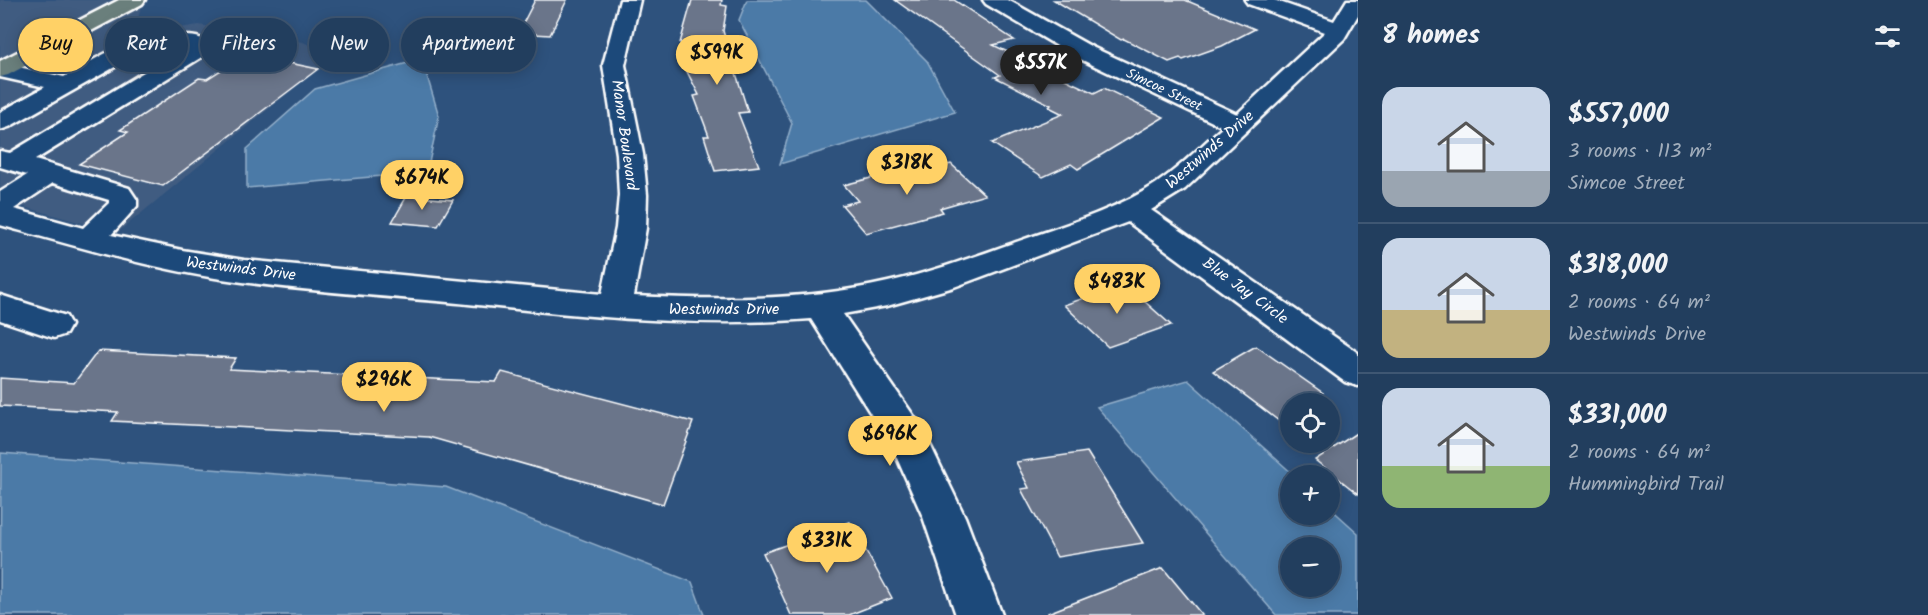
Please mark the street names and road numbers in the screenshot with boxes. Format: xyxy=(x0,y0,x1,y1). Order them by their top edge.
street label: Simcoe Street xyxy=(1122,63,1206,118)
street label: Manor Boulevard xyxy=(604,78,644,193)
street label: Westwinds Drive xyxy=(1160,104,1260,196)
street label: Westwinds Drive xyxy=(185,250,297,288)
street label: Blue Jay Circle xyxy=(1197,251,1293,331)
street label: Westwinds Drive xyxy=(669,297,779,322)

